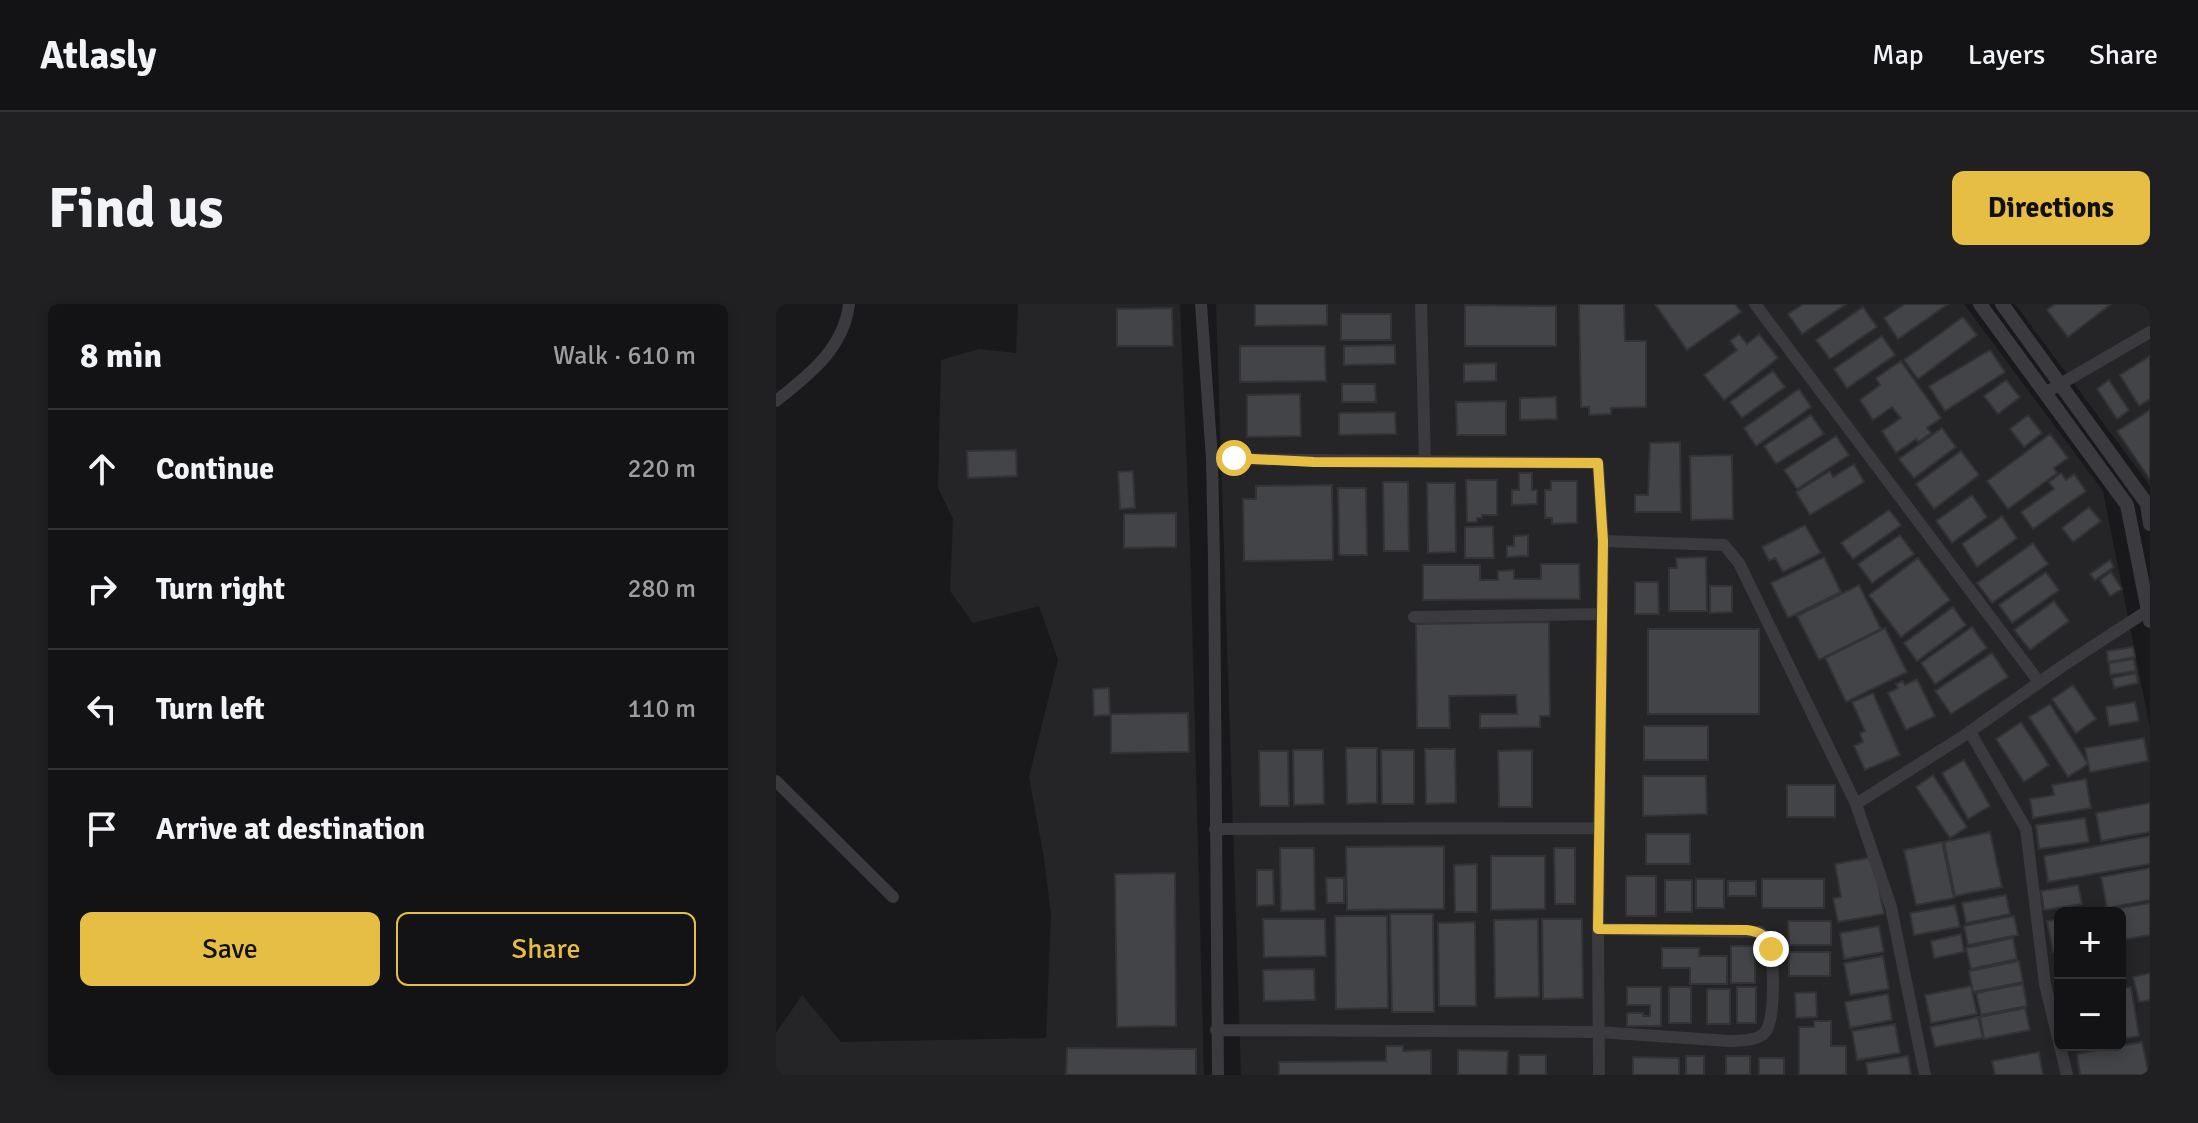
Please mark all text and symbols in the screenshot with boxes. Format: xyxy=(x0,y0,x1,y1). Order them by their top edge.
text: Atlasly xyxy=(40,32,156,79)
text: Map xyxy=(1872,38,1924,72)
text: Layers xyxy=(1968,38,2045,72)
text: Share xyxy=(2089,38,2158,72)
button: Directions xyxy=(1952,171,2150,245)
text: Find us xyxy=(48,174,223,243)
text: 8 min xyxy=(80,335,162,377)
text: Walk · 610 m xyxy=(553,340,696,372)
route start xyxy=(1216,440,1252,476)
icon: ahead xyxy=(80,447,124,491)
text: Continue xyxy=(156,451,274,488)
text: 220 m xyxy=(627,453,696,485)
icon: right xyxy=(80,567,124,611)
text: Turn right xyxy=(156,571,285,608)
text: 280 m xyxy=(627,573,696,605)
icon: left xyxy=(80,687,124,731)
text: Turn left xyxy=(156,691,265,728)
text: 110 m xyxy=(627,693,696,725)
icon: arrive xyxy=(80,807,124,851)
text: Arrive at destination xyxy=(156,811,425,848)
map controls xyxy=(2054,907,2126,1051)
button: + xyxy=(2054,907,2126,979)
button: Save xyxy=(80,912,380,986)
button: Share xyxy=(396,912,696,986)
route end xyxy=(1753,931,1789,967)
button: − xyxy=(2054,979,2126,1051)

